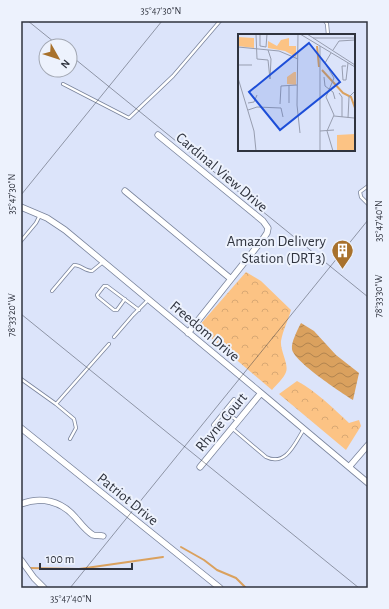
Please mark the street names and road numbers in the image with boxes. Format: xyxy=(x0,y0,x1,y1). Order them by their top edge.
street label: Cardinal View Drive xyxy=(173,130,270,215)
street label: Freedom Drive xyxy=(167,298,242,365)
street label: Rhyne Court xyxy=(193,390,250,454)
street label: Patriot Drive xyxy=(94,470,161,528)

